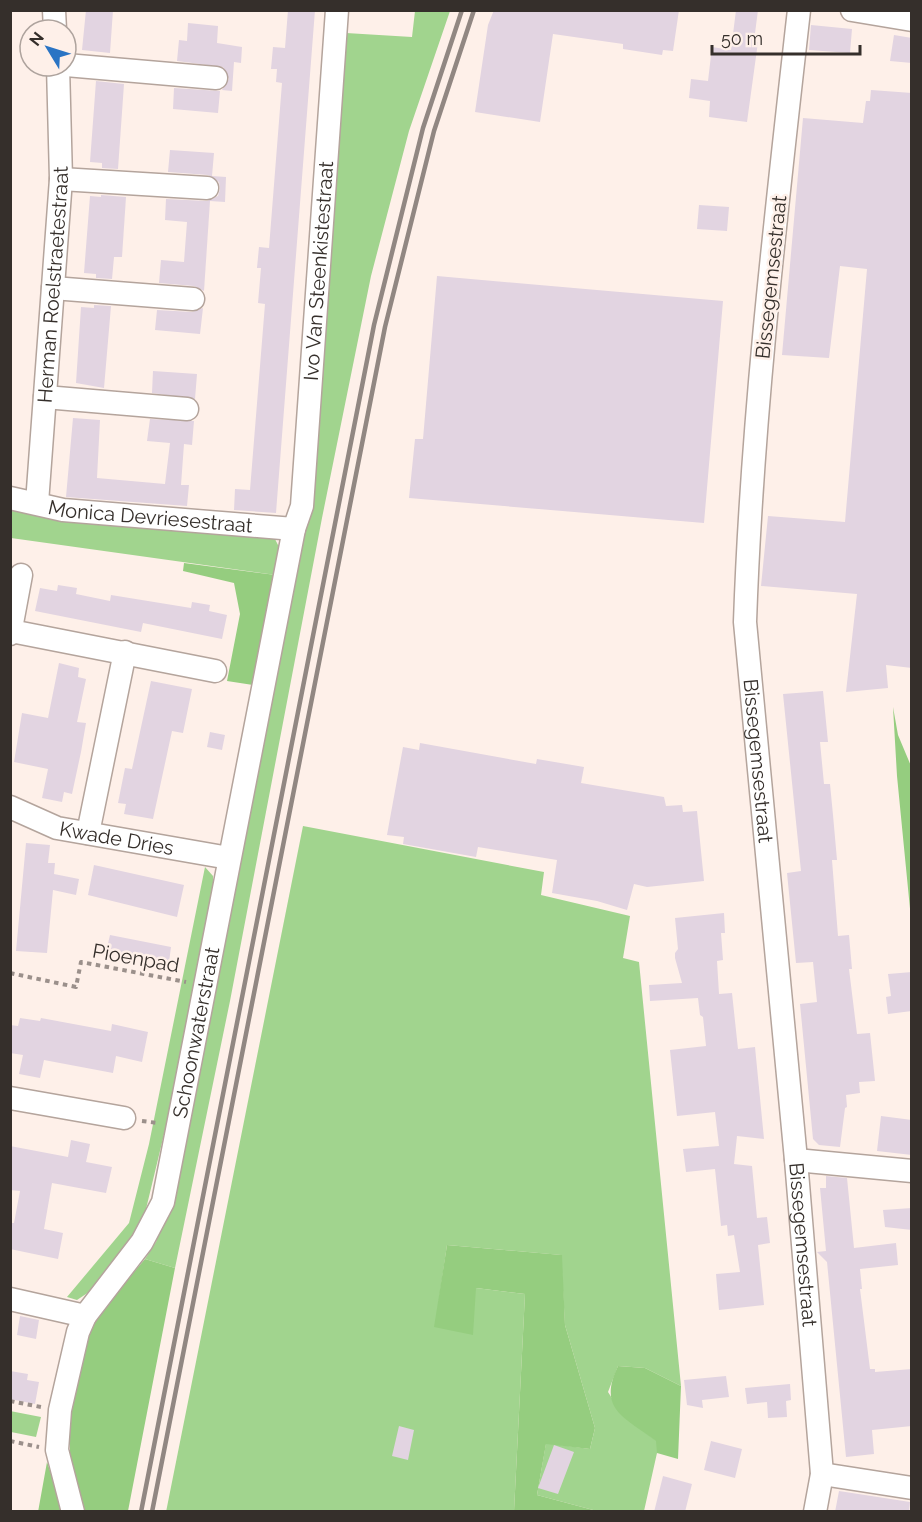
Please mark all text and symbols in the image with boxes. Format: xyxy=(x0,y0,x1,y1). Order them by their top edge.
north arrow xyxy=(18,18,78,78)
scale bar xyxy=(712,18,860,56)
text: N xyxy=(25,28,48,50)
text: 50 m xyxy=(721,28,763,49)
street label: Ivo Van Steenkistestraat xyxy=(299,160,338,382)
street label: Herman Roelstraetestraat xyxy=(32,166,73,404)
street label: Bissegemsestraat xyxy=(750,194,792,360)
street label: Monica Devriesestraat xyxy=(46,495,254,538)
street label: Bissegemsestraat xyxy=(738,678,778,844)
street label: Kwade Dries xyxy=(58,817,176,860)
street label: Pioenpad xyxy=(91,939,181,977)
street label: Schoonwaterstraat xyxy=(168,944,224,1120)
street label: Bissegemsestraat xyxy=(784,1162,822,1328)

